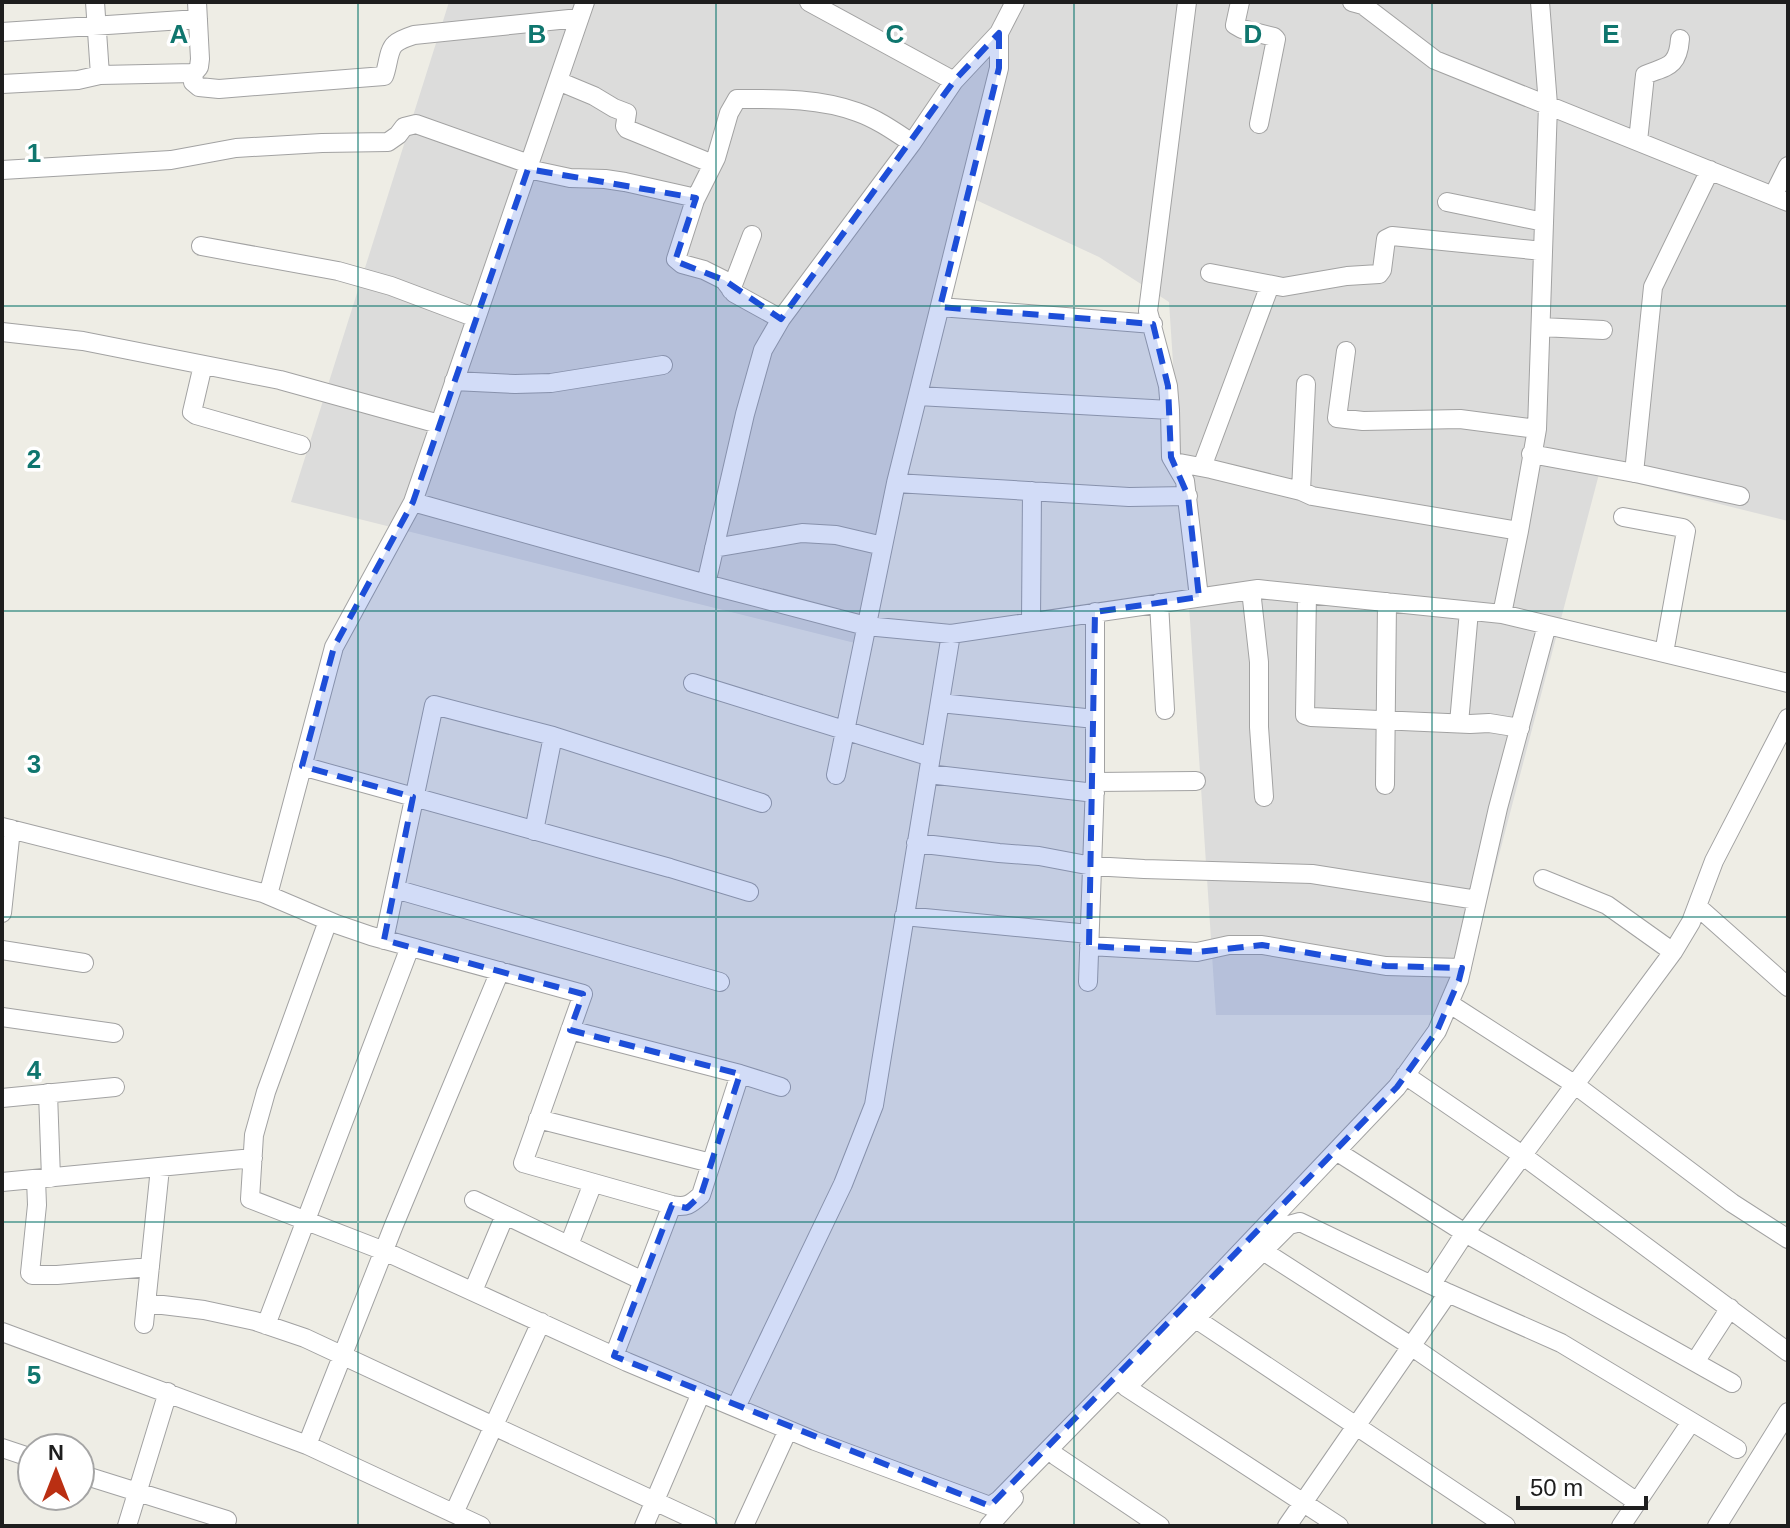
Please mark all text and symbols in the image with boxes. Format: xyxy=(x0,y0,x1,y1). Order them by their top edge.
text: A xyxy=(170,19,189,49)
text: B xyxy=(528,19,546,49)
text: C xyxy=(886,19,905,49)
text: D xyxy=(1244,19,1262,49)
text: E xyxy=(1602,19,1620,49)
text: 1 xyxy=(27,138,41,168)
text: 2 xyxy=(27,444,41,474)
text: 3 xyxy=(27,749,41,779)
text: 4 xyxy=(27,1055,42,1085)
text: 5 xyxy=(27,1360,41,1390)
north arrow xyxy=(16,1432,96,1512)
text: N xyxy=(48,1440,64,1465)
scale bar xyxy=(1518,1460,1646,1510)
text: 50 m xyxy=(1530,1474,1583,1501)

